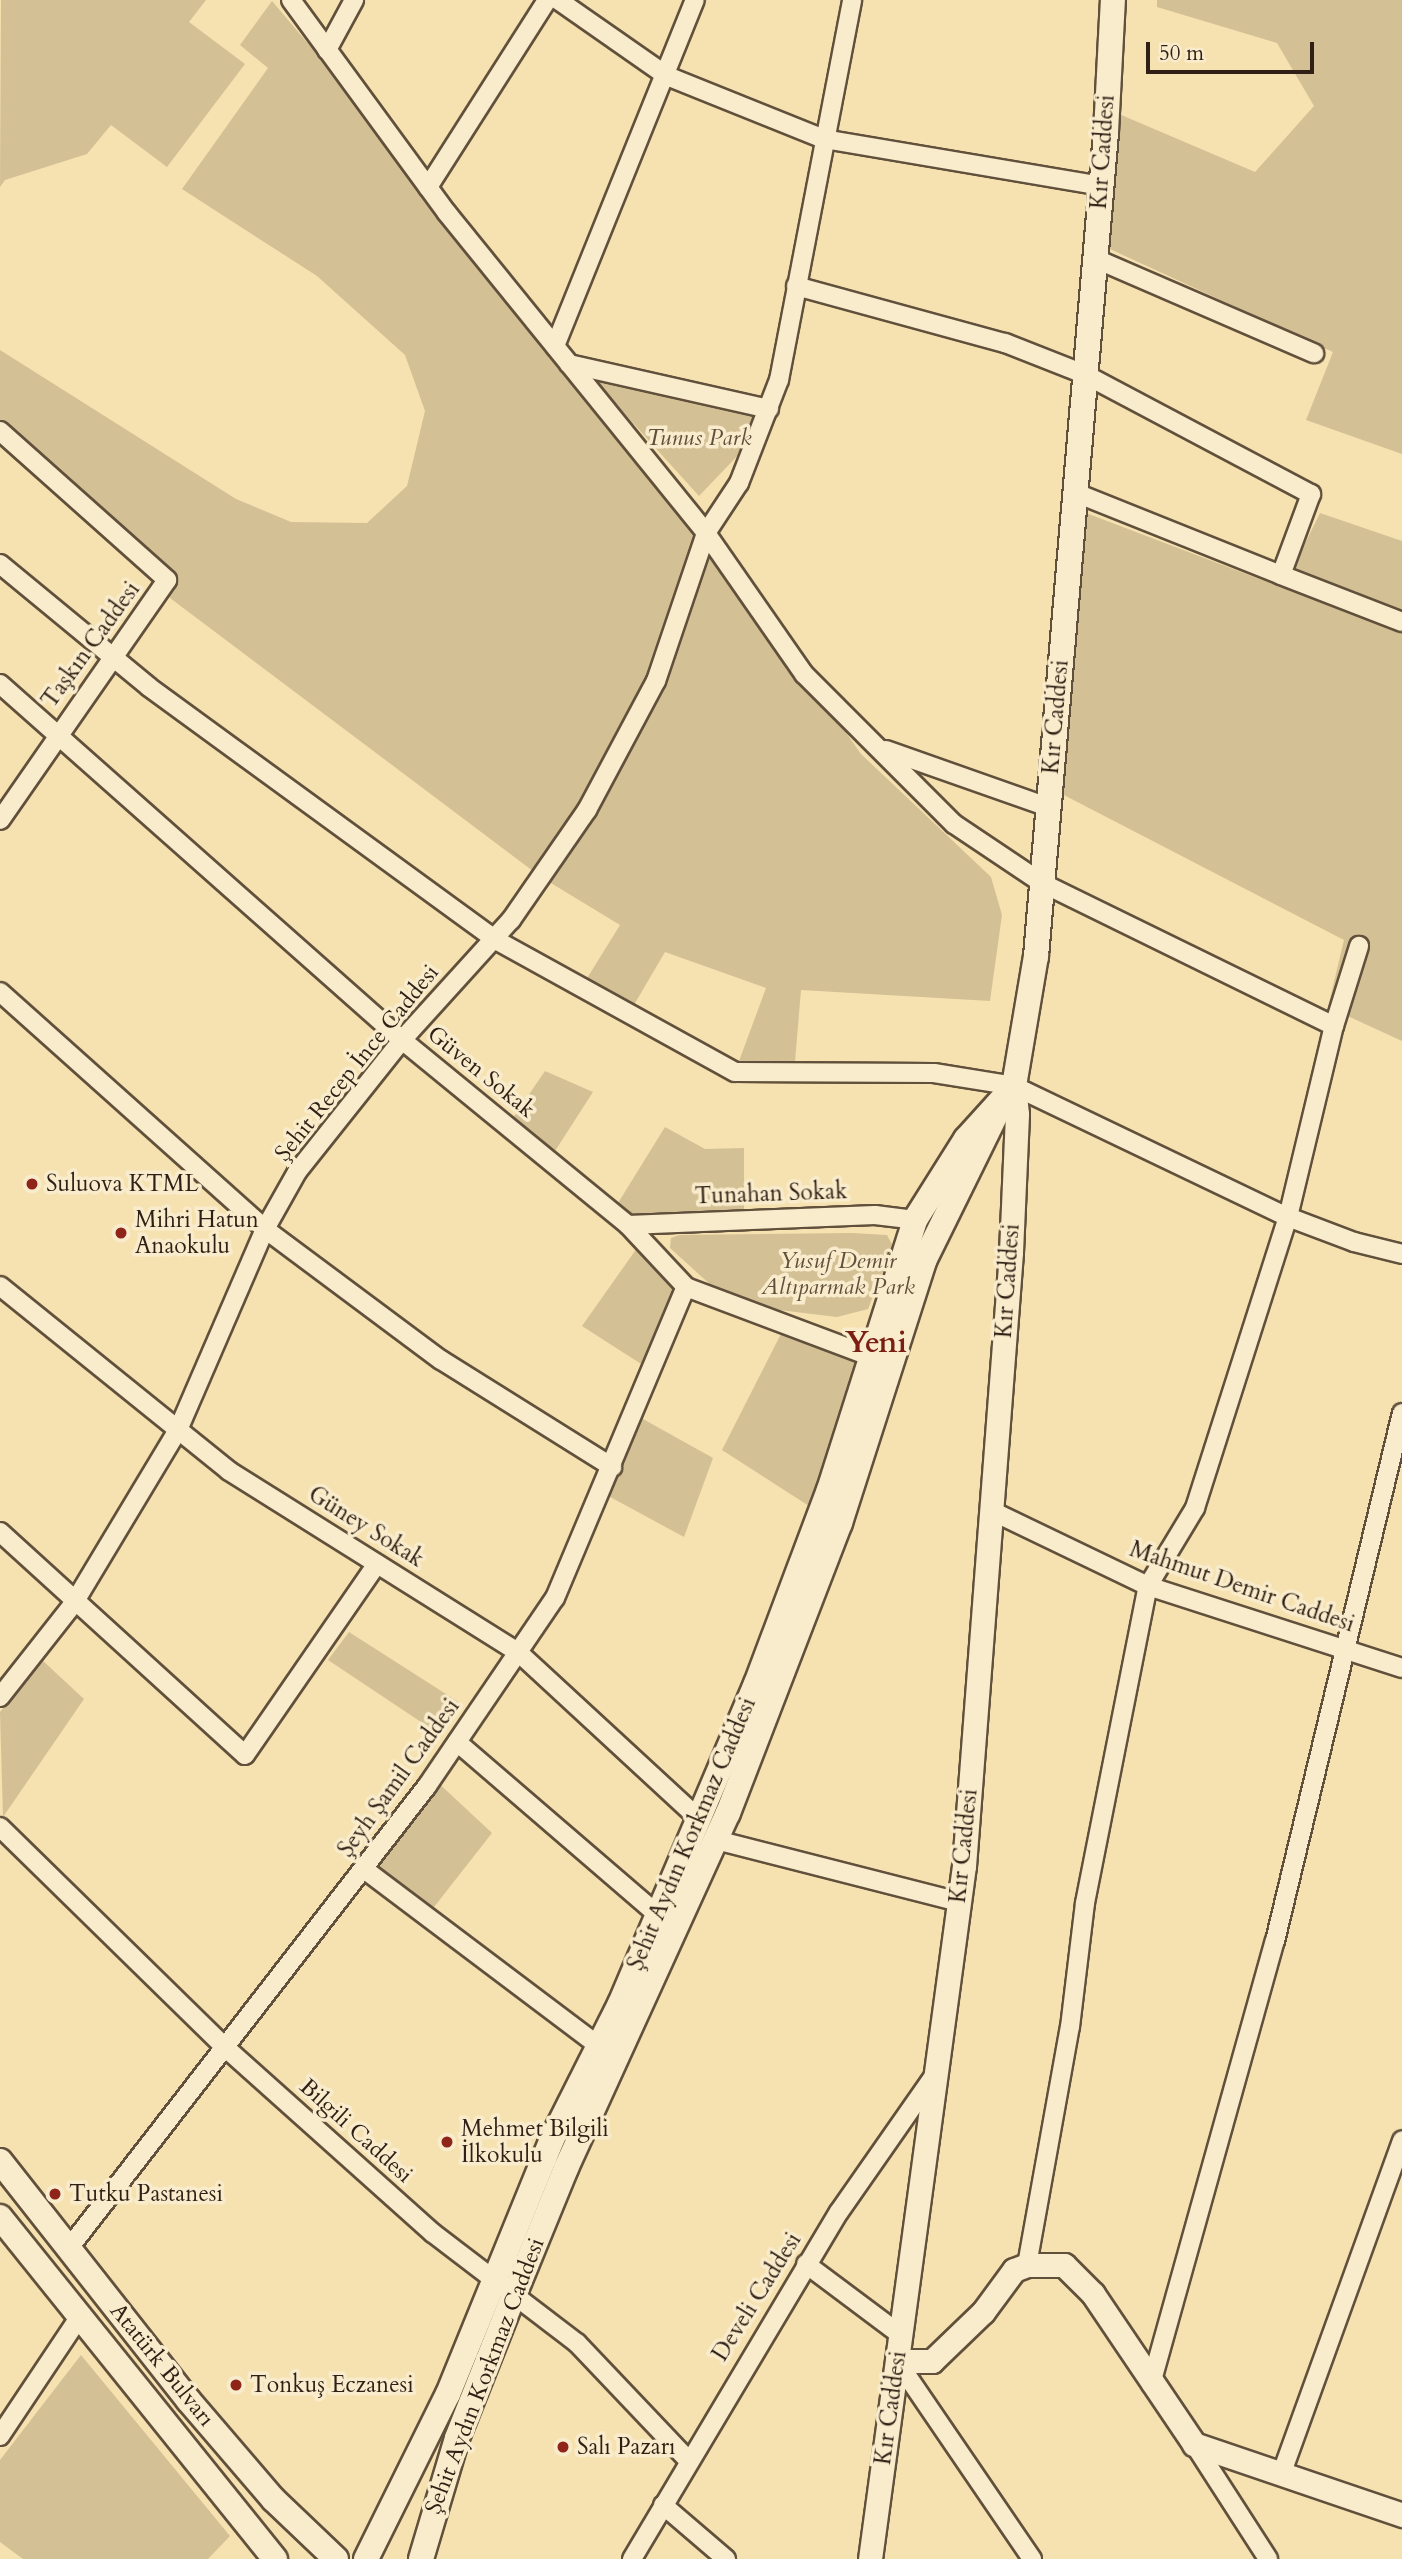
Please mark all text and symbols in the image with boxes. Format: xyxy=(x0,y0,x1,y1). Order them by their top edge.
scale bar xyxy=(1150,28,1318,72)
text: 50 m xyxy=(1159,39,1204,68)
street label: Kır Caddesi xyxy=(1085,94,1121,210)
park label: Tunus Park xyxy=(646,424,752,452)
street label: Taşkın Caddesi xyxy=(36,577,146,713)
street label: Kır Caddesi xyxy=(1037,659,1075,775)
street label: Şehit Recep İnce Caddesi xyxy=(269,959,445,1167)
street label: Güven Sokak xyxy=(422,1020,540,1124)
place label: Suluova KTML xyxy=(46,1170,198,1198)
marker: Suluova KTML xyxy=(24,1176,40,1192)
street label: Tunahan Sokak xyxy=(694,1178,848,1210)
place label: Mihri Hatun Anaokulu xyxy=(135,1206,259,1260)
street label: Kır Caddesi xyxy=(990,1223,1026,1339)
marker: Mihri Hatun Anaokulu xyxy=(113,1225,129,1241)
park label: Yusuf Demir Altıparmak Park xyxy=(761,1247,915,1301)
district label: Yeni xyxy=(845,1325,907,1361)
street label: Güney Sokak xyxy=(303,1481,429,1573)
street label: Mahmut Demir Caddesi xyxy=(1126,1536,1358,1638)
street label: Şeyh Şamil Caddesi xyxy=(332,1693,466,1863)
street label: Şehit Aydın Korkmaz Caddesi xyxy=(622,1693,762,1975)
street label: Kır Caddesi xyxy=(944,1787,984,1905)
street label: Bilgili Caddesi xyxy=(294,2073,418,2189)
place label: Mehmet Bilgili İlkokulu xyxy=(461,2115,609,2169)
marker: Mehmet Bilgili İlkokulu xyxy=(439,2134,455,2150)
place label: Tutku Pastanesi xyxy=(69,2180,223,2208)
marker: Tutku Pastanesi xyxy=(47,2186,63,2202)
street label: Develi Caddesi xyxy=(707,2228,807,2366)
street label: Şehit Aydın Korkmaz Caddesi xyxy=(419,2234,551,2518)
street label: Atatürk Bulvarı xyxy=(104,2298,220,2432)
street label: Kır Caddesi xyxy=(869,2349,913,2467)
place label: Tonkuş Eczanesi xyxy=(250,2371,414,2399)
marker: Tonkuş Eczanesi xyxy=(228,2377,244,2393)
place label: Salı Pazarı xyxy=(577,2433,676,2461)
marker: Salı Pazarı xyxy=(555,2439,571,2455)

